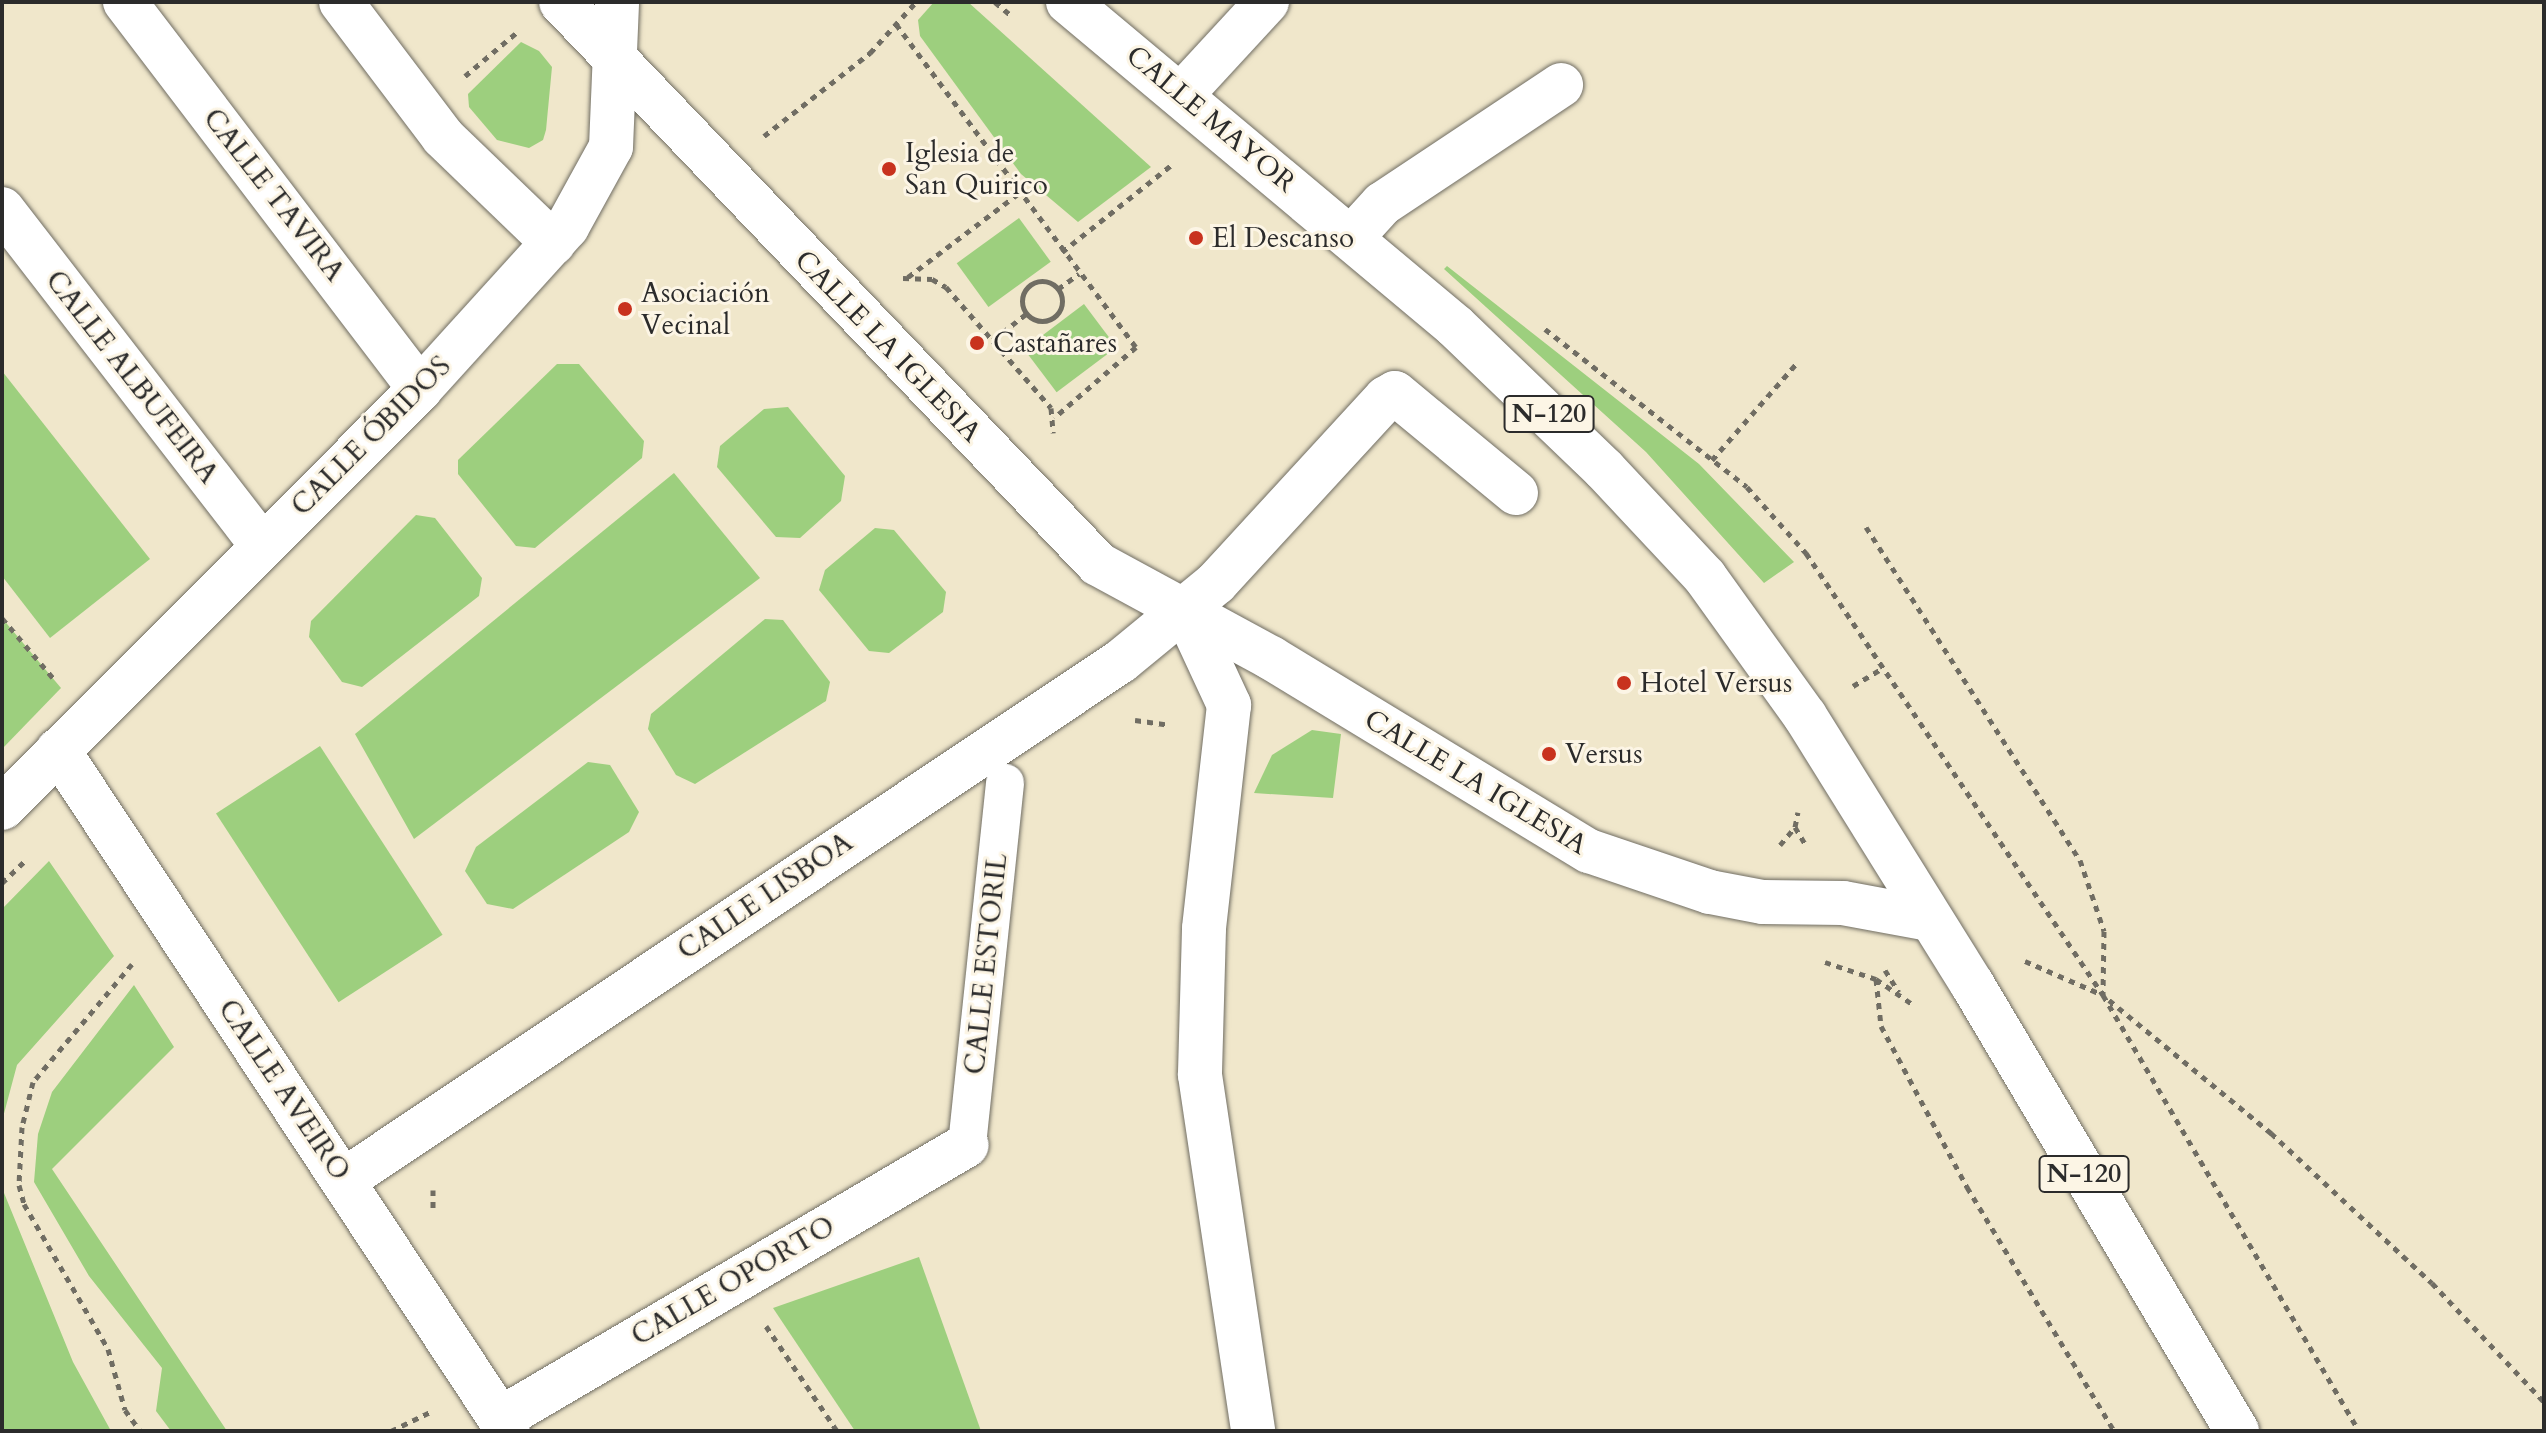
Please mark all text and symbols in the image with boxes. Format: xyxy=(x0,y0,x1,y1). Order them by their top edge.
street label: CALLE MAYOR xyxy=(1119,38,1303,200)
street label: CALLE TAVIRA xyxy=(196,102,352,288)
place label: Iglesia de San Quirico xyxy=(905,136,1048,202)
marker: Iglesia de San Quirico xyxy=(880,160,898,178)
place label: El Descanso xyxy=(1212,221,1354,255)
marker: El Descanso xyxy=(1187,229,1205,247)
street label: CALLE LA IGLESIA xyxy=(788,243,988,449)
street label: CALLE ALBUFEIRA xyxy=(38,264,226,490)
place label: Asociación Vecinal xyxy=(641,276,770,342)
marker: Asociación Vecinal xyxy=(616,300,634,318)
place label: Castañares xyxy=(993,326,1117,360)
marker: Castañares xyxy=(968,334,986,352)
street label: CALLE ÓBIDOS xyxy=(284,349,458,523)
road number: N-120 xyxy=(1503,392,1595,436)
place label: Hotel Versus xyxy=(1640,666,1792,700)
marker: Hotel Versus xyxy=(1615,674,1633,692)
street label: CALLE LA IGLESIA xyxy=(1359,702,1593,862)
place label: Versus xyxy=(1565,737,1643,771)
marker: Versus xyxy=(1540,745,1558,763)
street label: CALLE LISBOA xyxy=(671,825,859,967)
street label: CALLE ESTORIL xyxy=(958,852,1014,1076)
street label: CALLE AVEIRO xyxy=(211,993,357,1187)
road number: N-120 xyxy=(2038,1152,2130,1196)
street label: CALLE OPORTO xyxy=(625,1209,841,1353)

